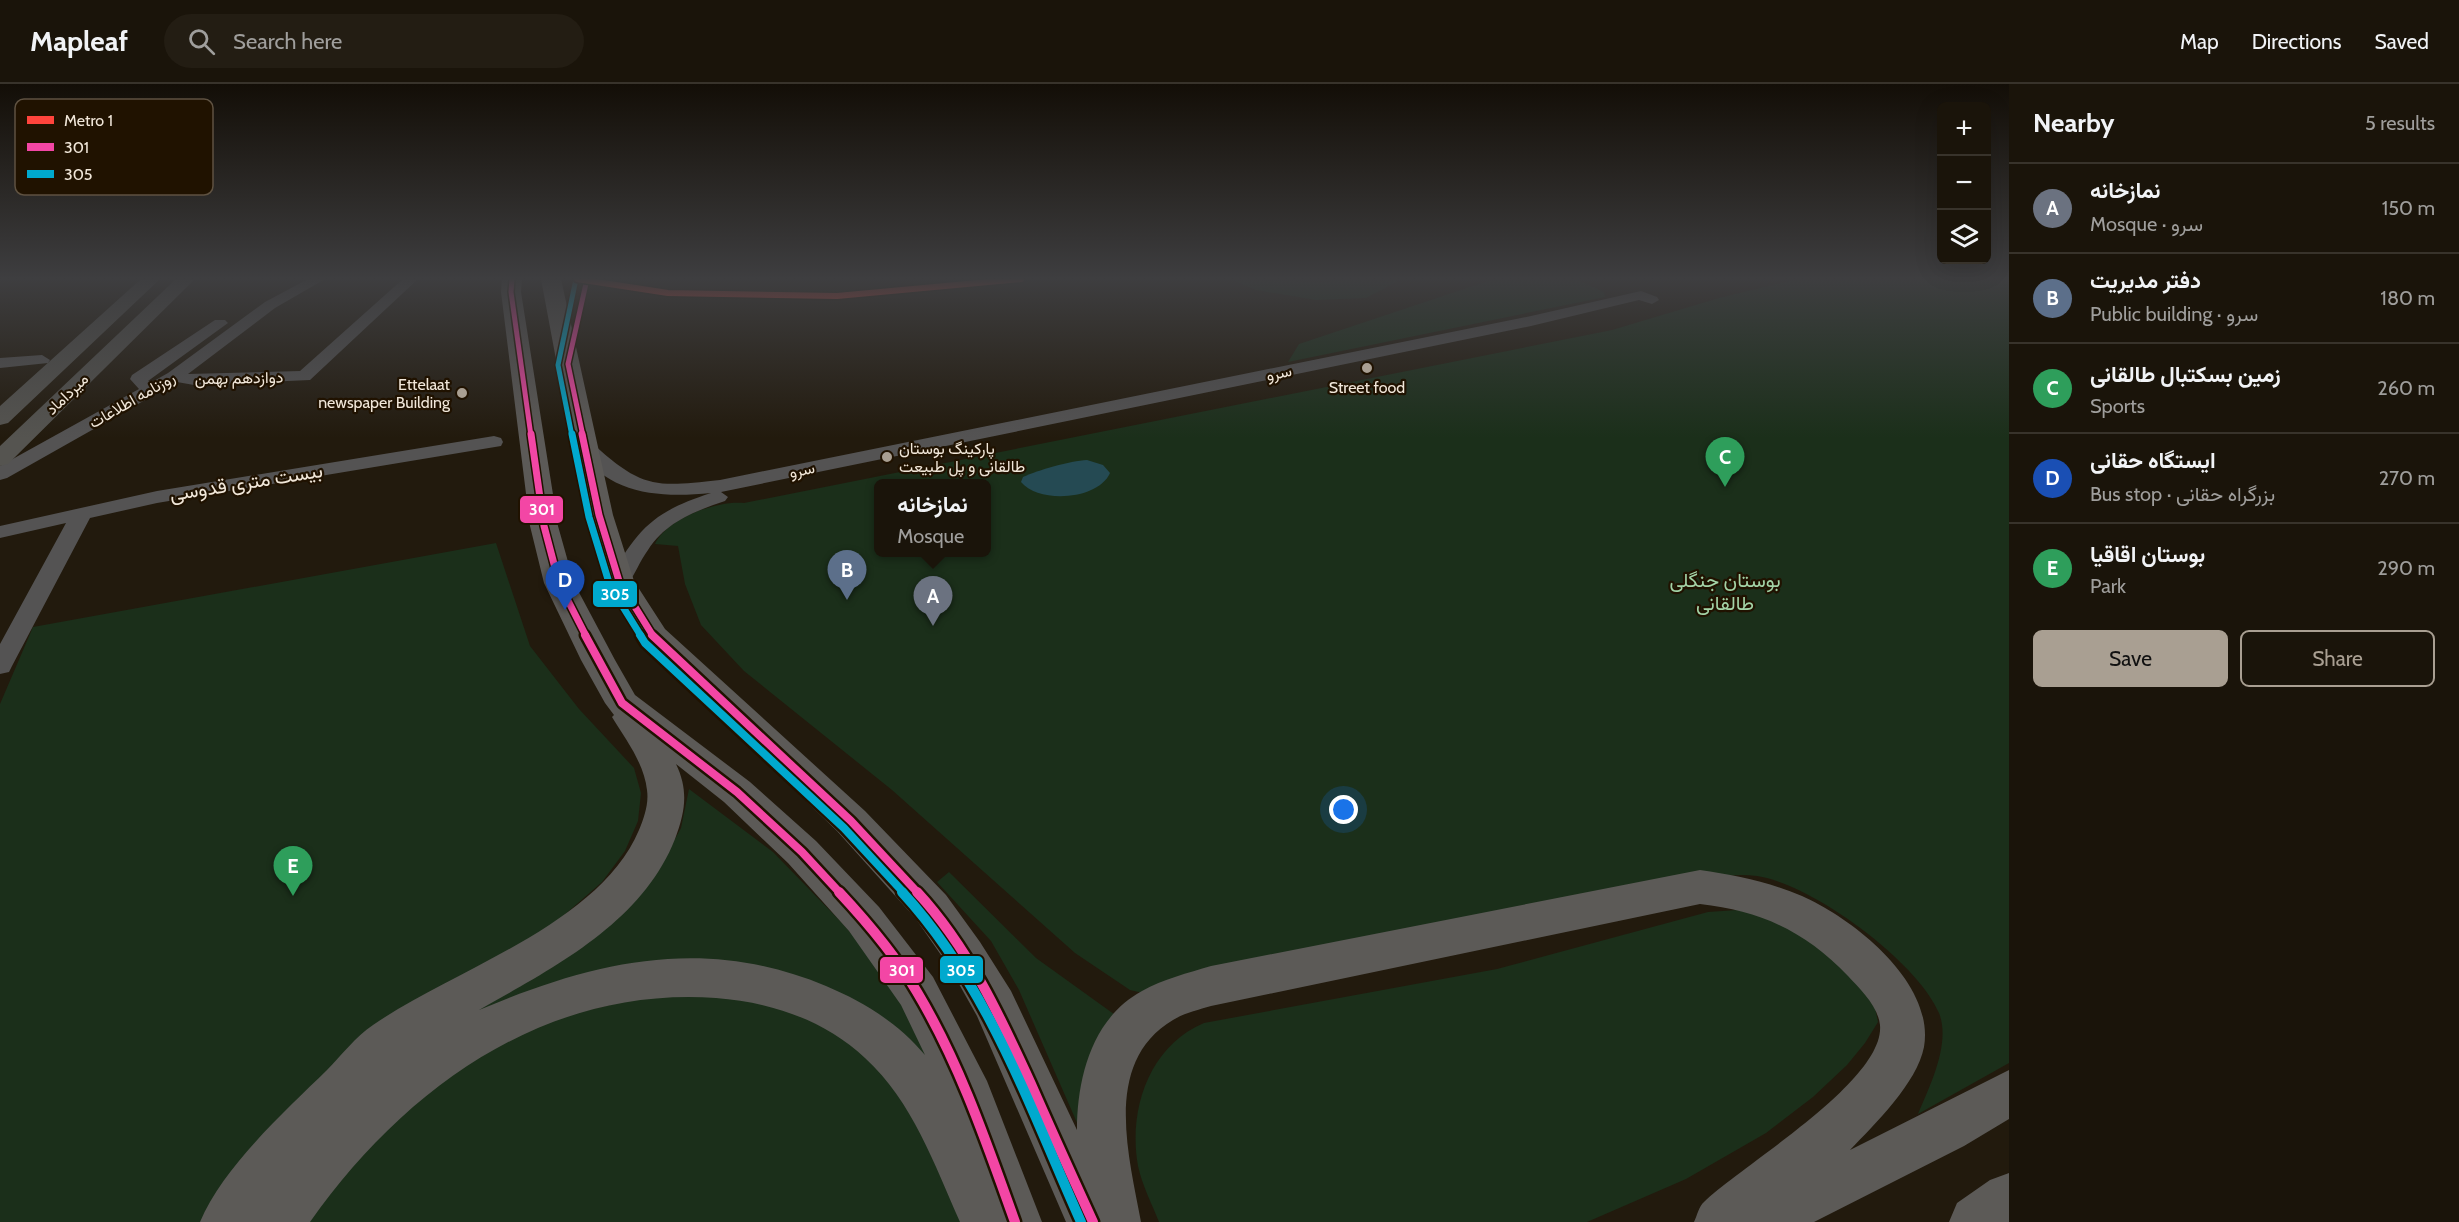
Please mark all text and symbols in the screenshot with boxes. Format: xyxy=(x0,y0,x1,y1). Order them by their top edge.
search box xyxy=(164,14,584,68)
text: Mapleaf xyxy=(30,24,128,58)
icon: search xyxy=(185,25,218,58)
text: Search here xyxy=(233,28,342,55)
text: Map xyxy=(2180,29,2219,54)
text: Directions xyxy=(2252,29,2341,54)
text: Saved xyxy=(2374,29,2429,54)
legend xyxy=(15,99,213,195)
map controls xyxy=(1937,102,1991,264)
button: + xyxy=(1937,102,1991,156)
text: Nearby xyxy=(2033,107,2114,139)
text: Metro 1 xyxy=(64,111,113,130)
text: 5 results xyxy=(2365,111,2435,135)
text: 301 xyxy=(64,138,89,157)
button: − xyxy=(1937,156,1991,210)
text: 305 xyxy=(64,165,92,184)
text: نمازخانه xyxy=(2090,177,2161,204)
text: A xyxy=(2046,196,2059,220)
text: 150 m xyxy=(2382,196,2435,220)
button: layers xyxy=(1937,210,1991,264)
text: Mosque · سرو xyxy=(2090,212,2203,236)
text: دفتر مدیریت xyxy=(2090,267,2201,294)
text: B xyxy=(2046,286,2059,310)
text: 180 m xyxy=(2380,286,2435,310)
text: Public building · سرو xyxy=(2090,302,2258,326)
street label: سرو xyxy=(1264,361,1294,386)
marker: Street food xyxy=(1360,361,1374,375)
text: زمین بسکتبال طالقانی xyxy=(2090,361,2281,388)
street label: روزنامه اطلاعات xyxy=(86,368,179,433)
street label: دوازدهم بهمن xyxy=(195,368,283,389)
street label: میرداماد xyxy=(42,369,93,419)
place label: Ettelaat newspaper Building xyxy=(318,375,451,412)
text: C xyxy=(2046,376,2059,400)
text: 260 m xyxy=(2377,376,2435,400)
place label: Street food xyxy=(1329,378,1405,397)
marker: Ettelaat newspaper Building xyxy=(455,386,469,400)
text: Sports xyxy=(2090,394,2145,418)
pin: C xyxy=(1706,438,1744,487)
place label: پارکینگ بوستان طالقانی و پل طبیعت xyxy=(899,439,1025,478)
text: ایستگاه حقانی xyxy=(2090,447,2216,474)
marker: پارکینگ بوستان طالقانی و پل طبیعت xyxy=(880,450,894,464)
street label: بیست متری قدوسی xyxy=(168,458,324,507)
street label: سرو xyxy=(787,458,817,483)
text: D xyxy=(2045,466,2060,490)
text: 270 m xyxy=(2379,466,2435,490)
popup xyxy=(874,479,991,557)
text: Bus stop · بزرگراه حقانی xyxy=(2090,482,2275,506)
text: نمازخانه xyxy=(897,491,968,518)
line badge: 301 xyxy=(519,495,564,524)
text: 301 xyxy=(529,500,555,519)
text: Mosque xyxy=(897,524,964,548)
text: بوستان اقاقیا xyxy=(2090,541,2205,568)
pin: B xyxy=(828,550,866,600)
text: E xyxy=(2047,556,2058,580)
text: 290 m xyxy=(2377,556,2435,580)
pin: D xyxy=(546,560,584,610)
park label: بوستان جنگلی طالقانی xyxy=(1669,568,1781,615)
text: Park xyxy=(2090,574,2126,598)
pin: A xyxy=(914,576,952,626)
line badge: 305 xyxy=(592,580,638,608)
text: 305 xyxy=(601,585,629,604)
button: Save xyxy=(2033,630,2228,687)
button: Share xyxy=(2240,630,2435,687)
your location xyxy=(1329,795,1358,824)
pin: E xyxy=(274,846,312,896)
line badge: 305 xyxy=(939,955,984,984)
line badge: 301 xyxy=(879,956,924,984)
text: 301 xyxy=(889,961,915,980)
text: 305 xyxy=(947,961,975,980)

